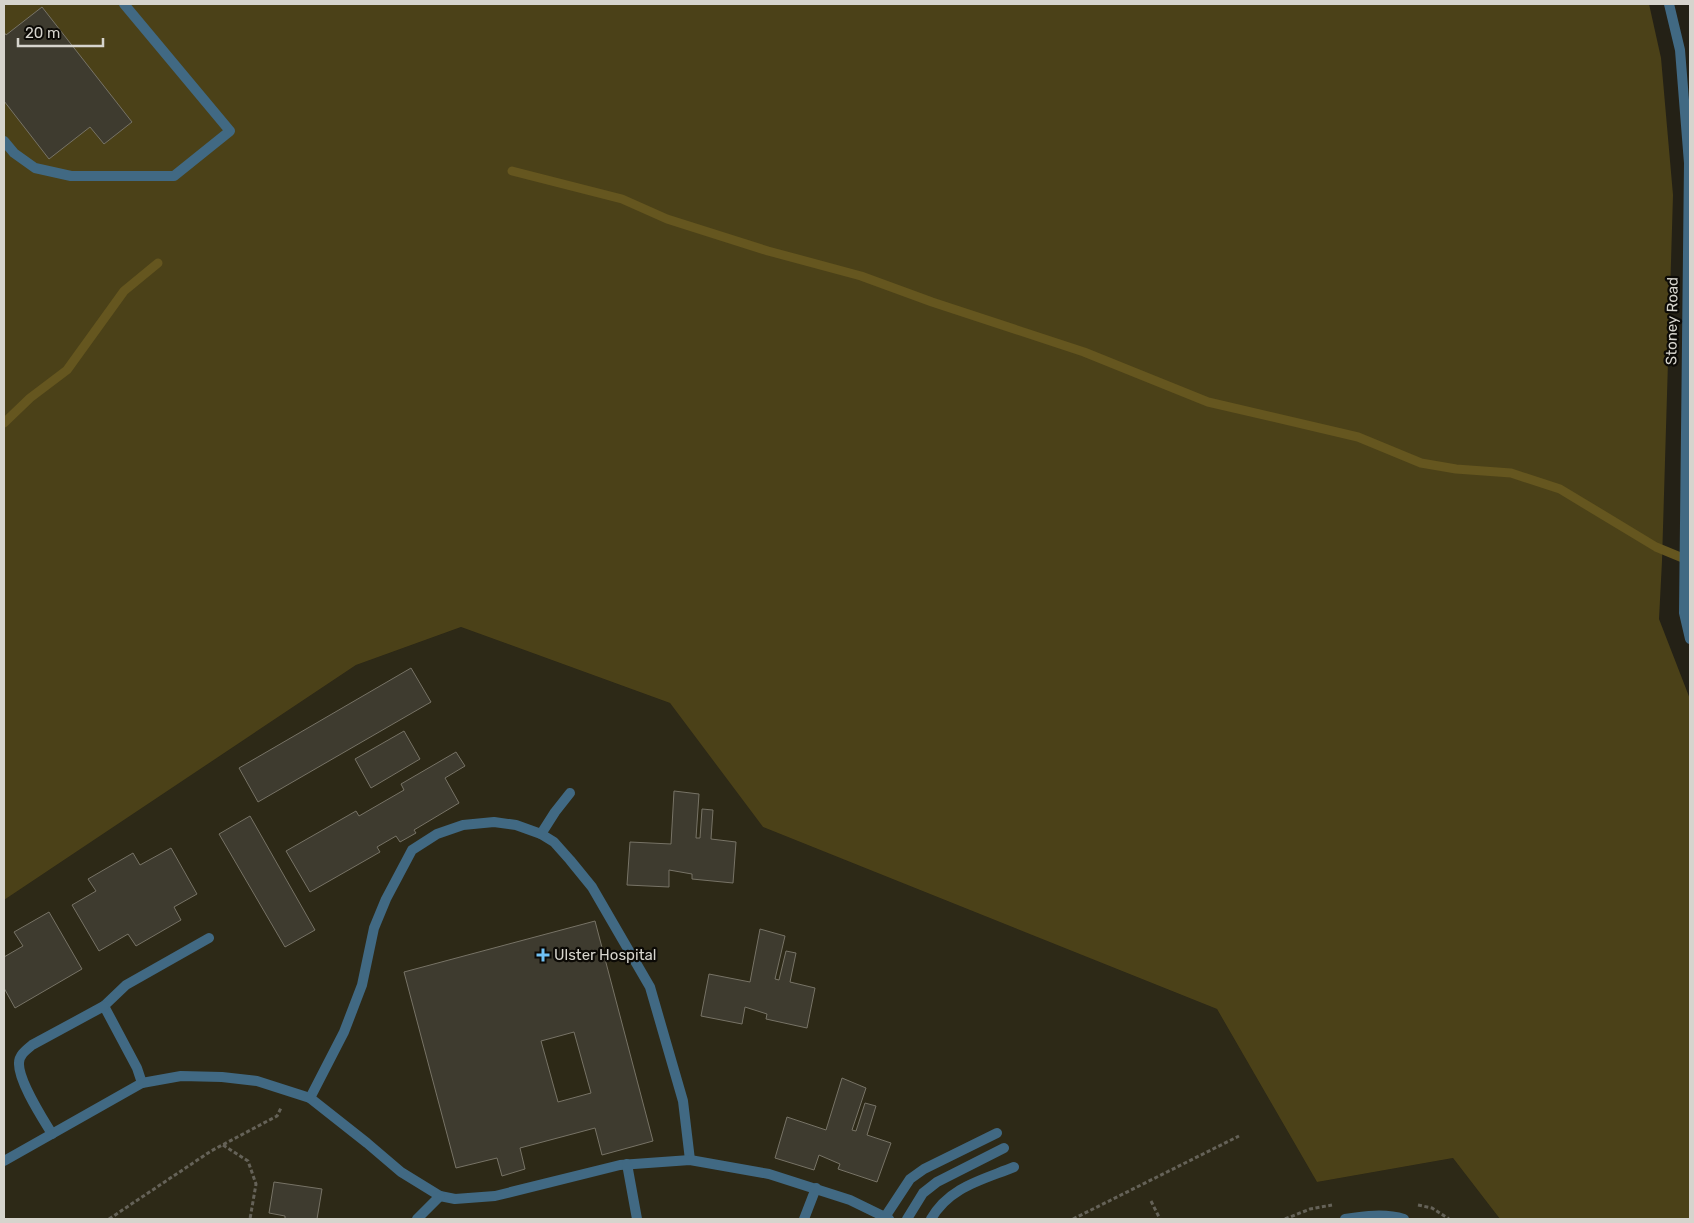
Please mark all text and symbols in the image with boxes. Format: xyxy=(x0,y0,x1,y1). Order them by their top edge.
scale bar xyxy=(18,15,102,47)
text: 20 m xyxy=(25,24,60,42)
street label: Stoney Road xyxy=(1662,277,1682,365)
place label: Ulster Hospital xyxy=(554,946,656,964)
marker: Ulster Hospital xyxy=(536,948,550,962)

